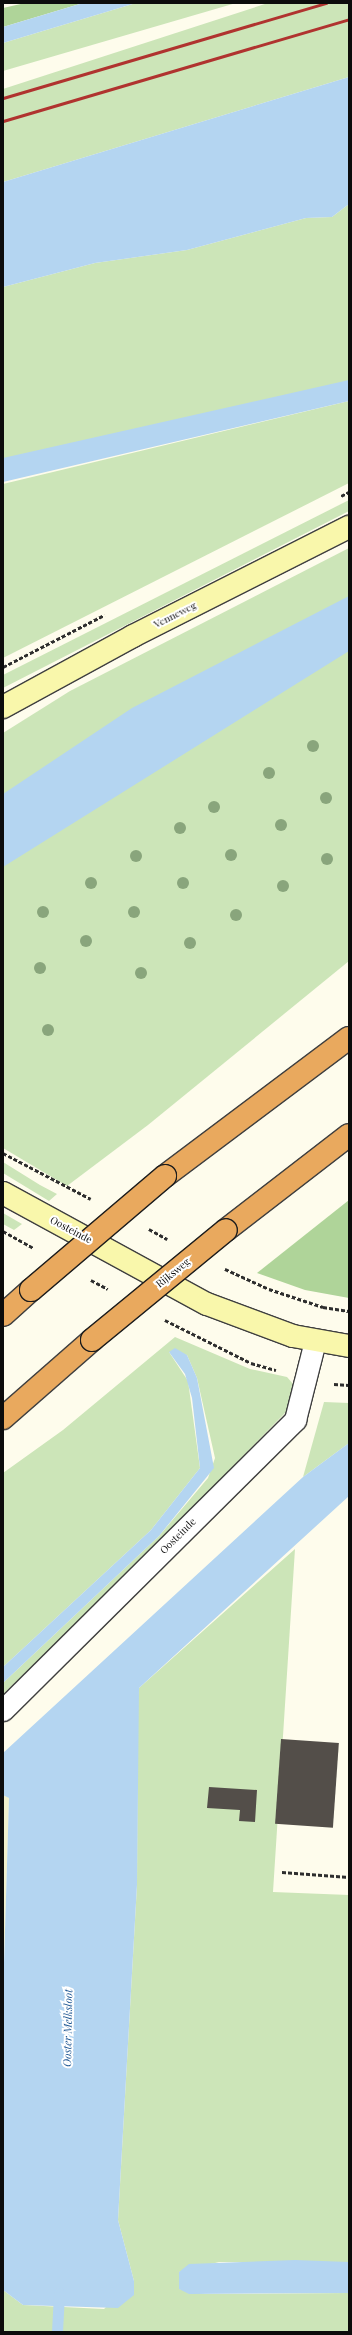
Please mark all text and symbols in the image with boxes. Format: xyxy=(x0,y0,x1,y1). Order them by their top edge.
street label: Venneweg xyxy=(152,599,198,631)
street label: Oosteinde xyxy=(48,1214,94,1246)
street label: Rijksweg xyxy=(154,1256,192,1290)
street label: Oosteinde xyxy=(158,1516,198,1556)
water label: Ooster Melksloot xyxy=(61,1989,75,2067)

